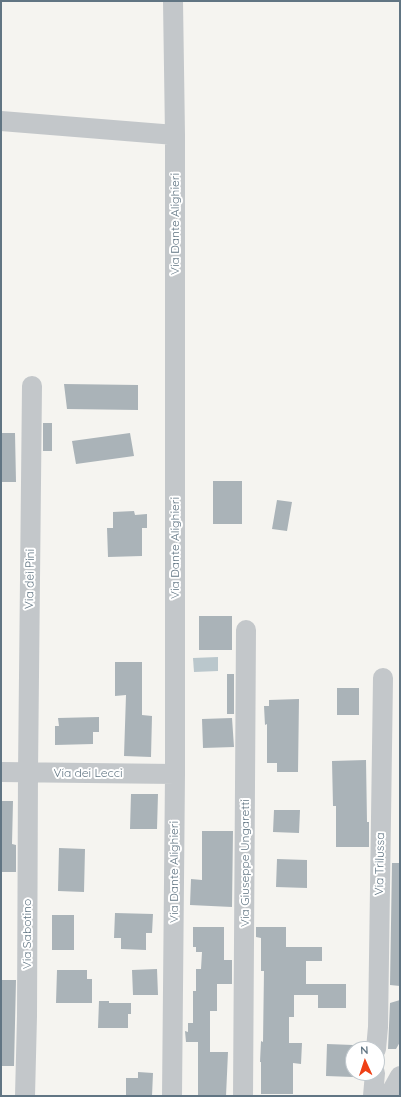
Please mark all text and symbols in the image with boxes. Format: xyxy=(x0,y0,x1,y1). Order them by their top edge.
street label: Via Dante Alighieri xyxy=(168,173,182,275)
street label: Via Dante Alighieri xyxy=(168,497,182,599)
street label: Via dei Pini xyxy=(22,549,38,609)
street label: Via dei Lecci xyxy=(53,766,123,780)
street label: Via Giuseppe Ungaretti xyxy=(238,799,252,927)
street label: Via Dante Alighieri xyxy=(167,821,181,923)
street label: Via Trilussa xyxy=(372,832,388,896)
street label: Via Sabotino xyxy=(20,899,34,969)
north arrow xyxy=(345,1041,385,1081)
text: N xyxy=(360,1043,369,1057)

